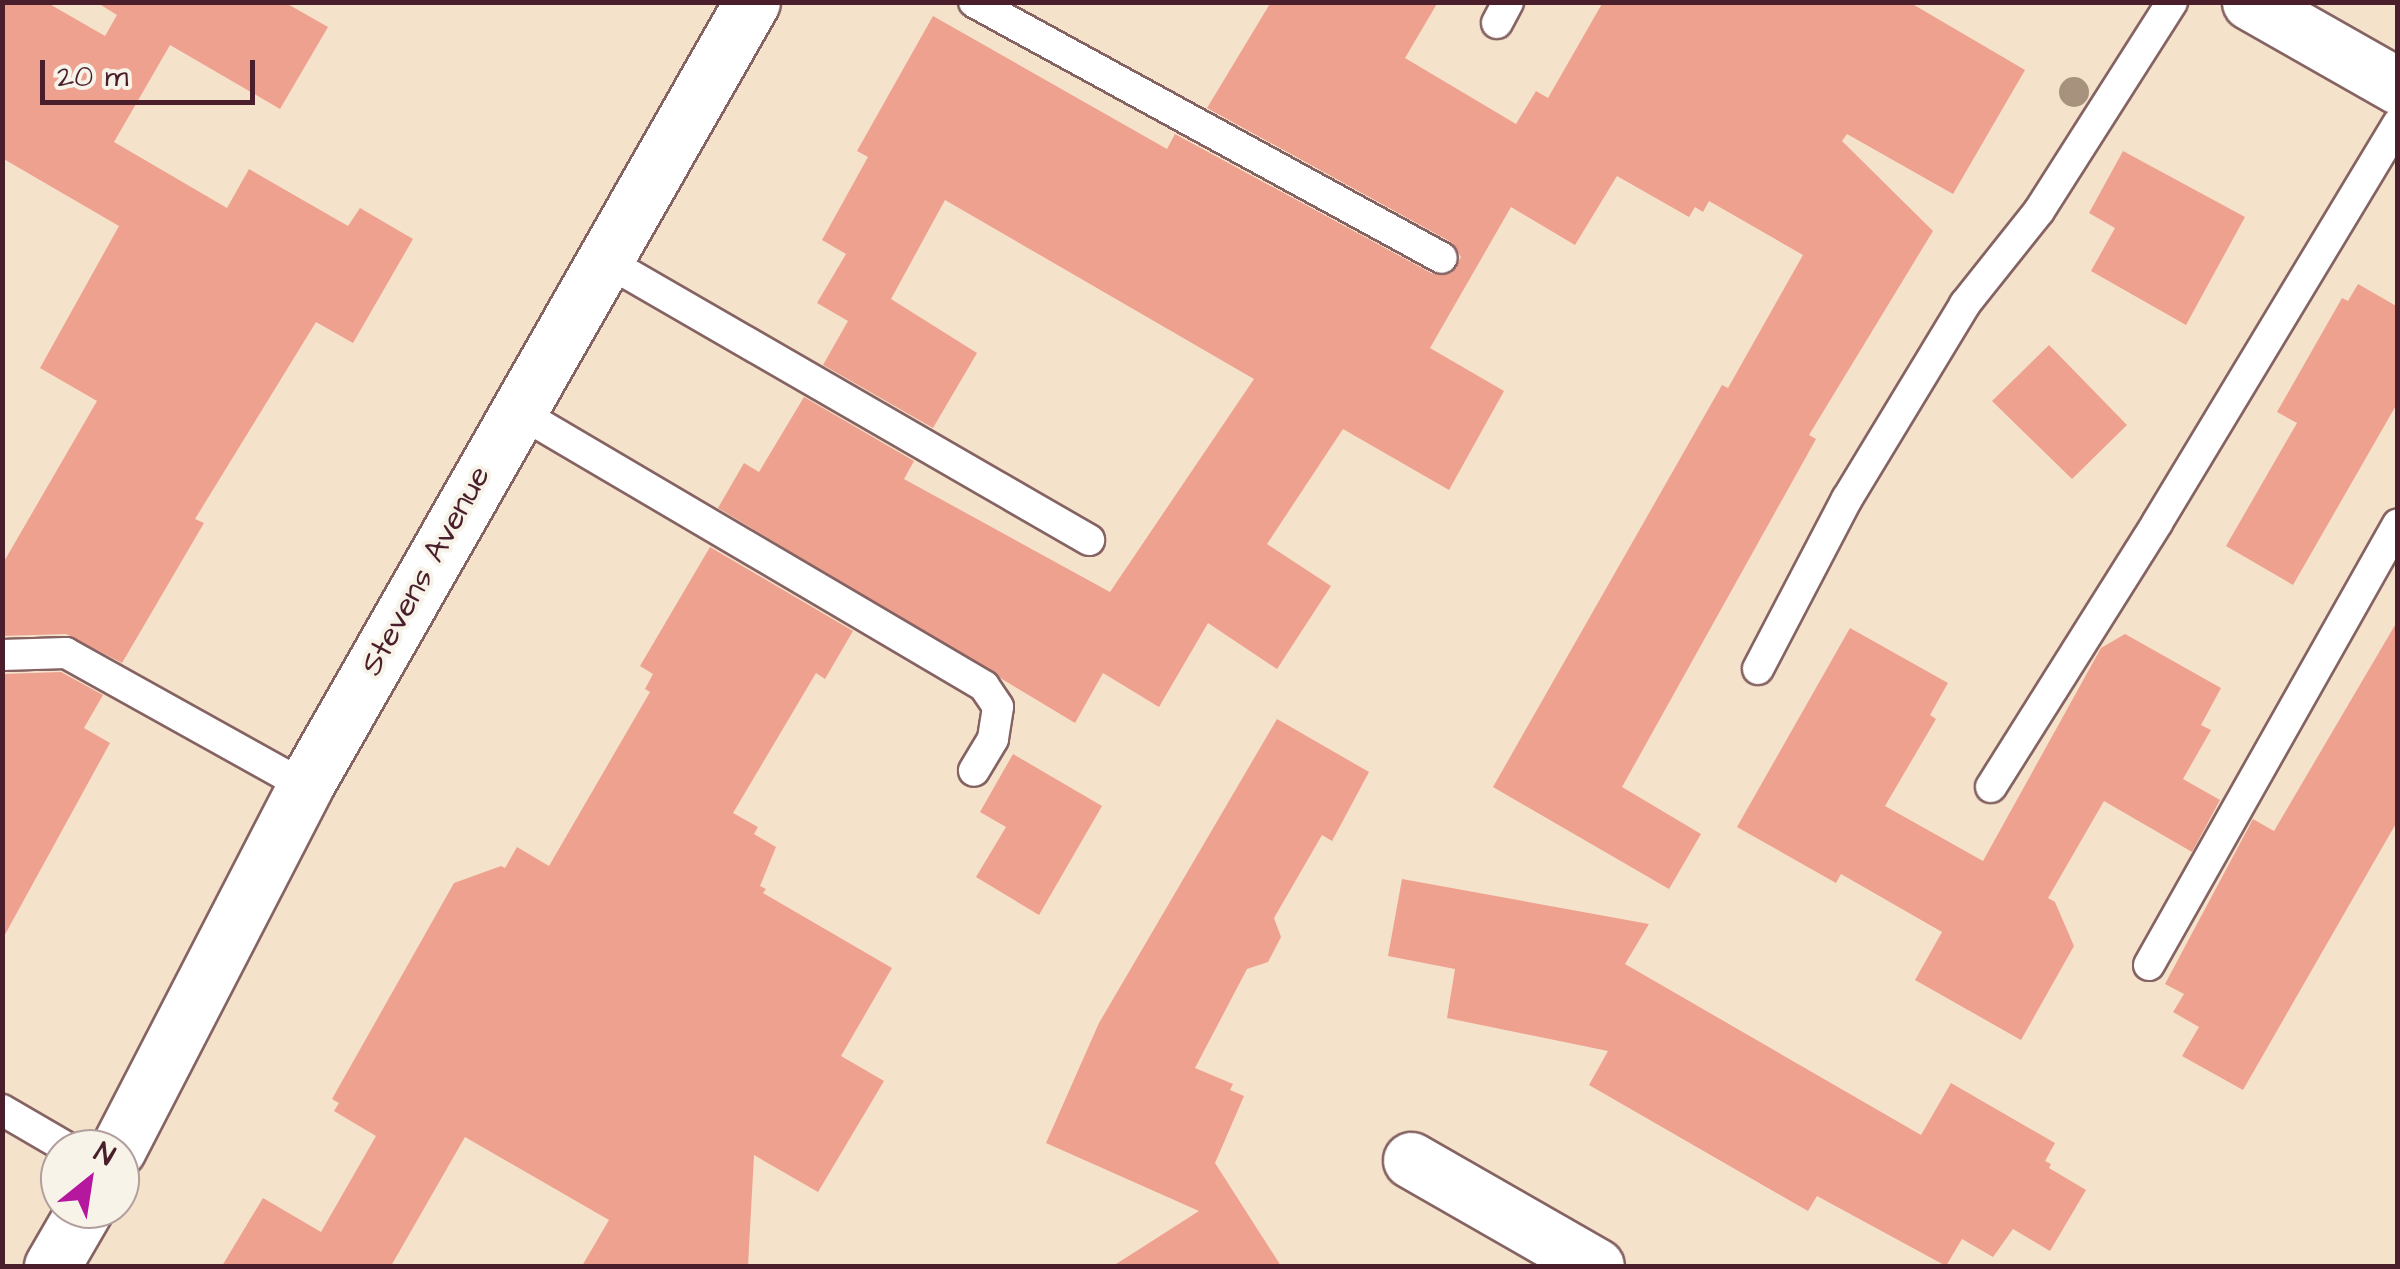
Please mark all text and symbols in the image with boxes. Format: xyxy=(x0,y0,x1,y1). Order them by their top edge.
scale bar xyxy=(45,40,260,102)
text: 20 m xyxy=(57,56,128,98)
street label: Stevens Avenue xyxy=(353,460,499,682)
north arrow xyxy=(40,1129,140,1229)
text: N xyxy=(87,1133,122,1176)

